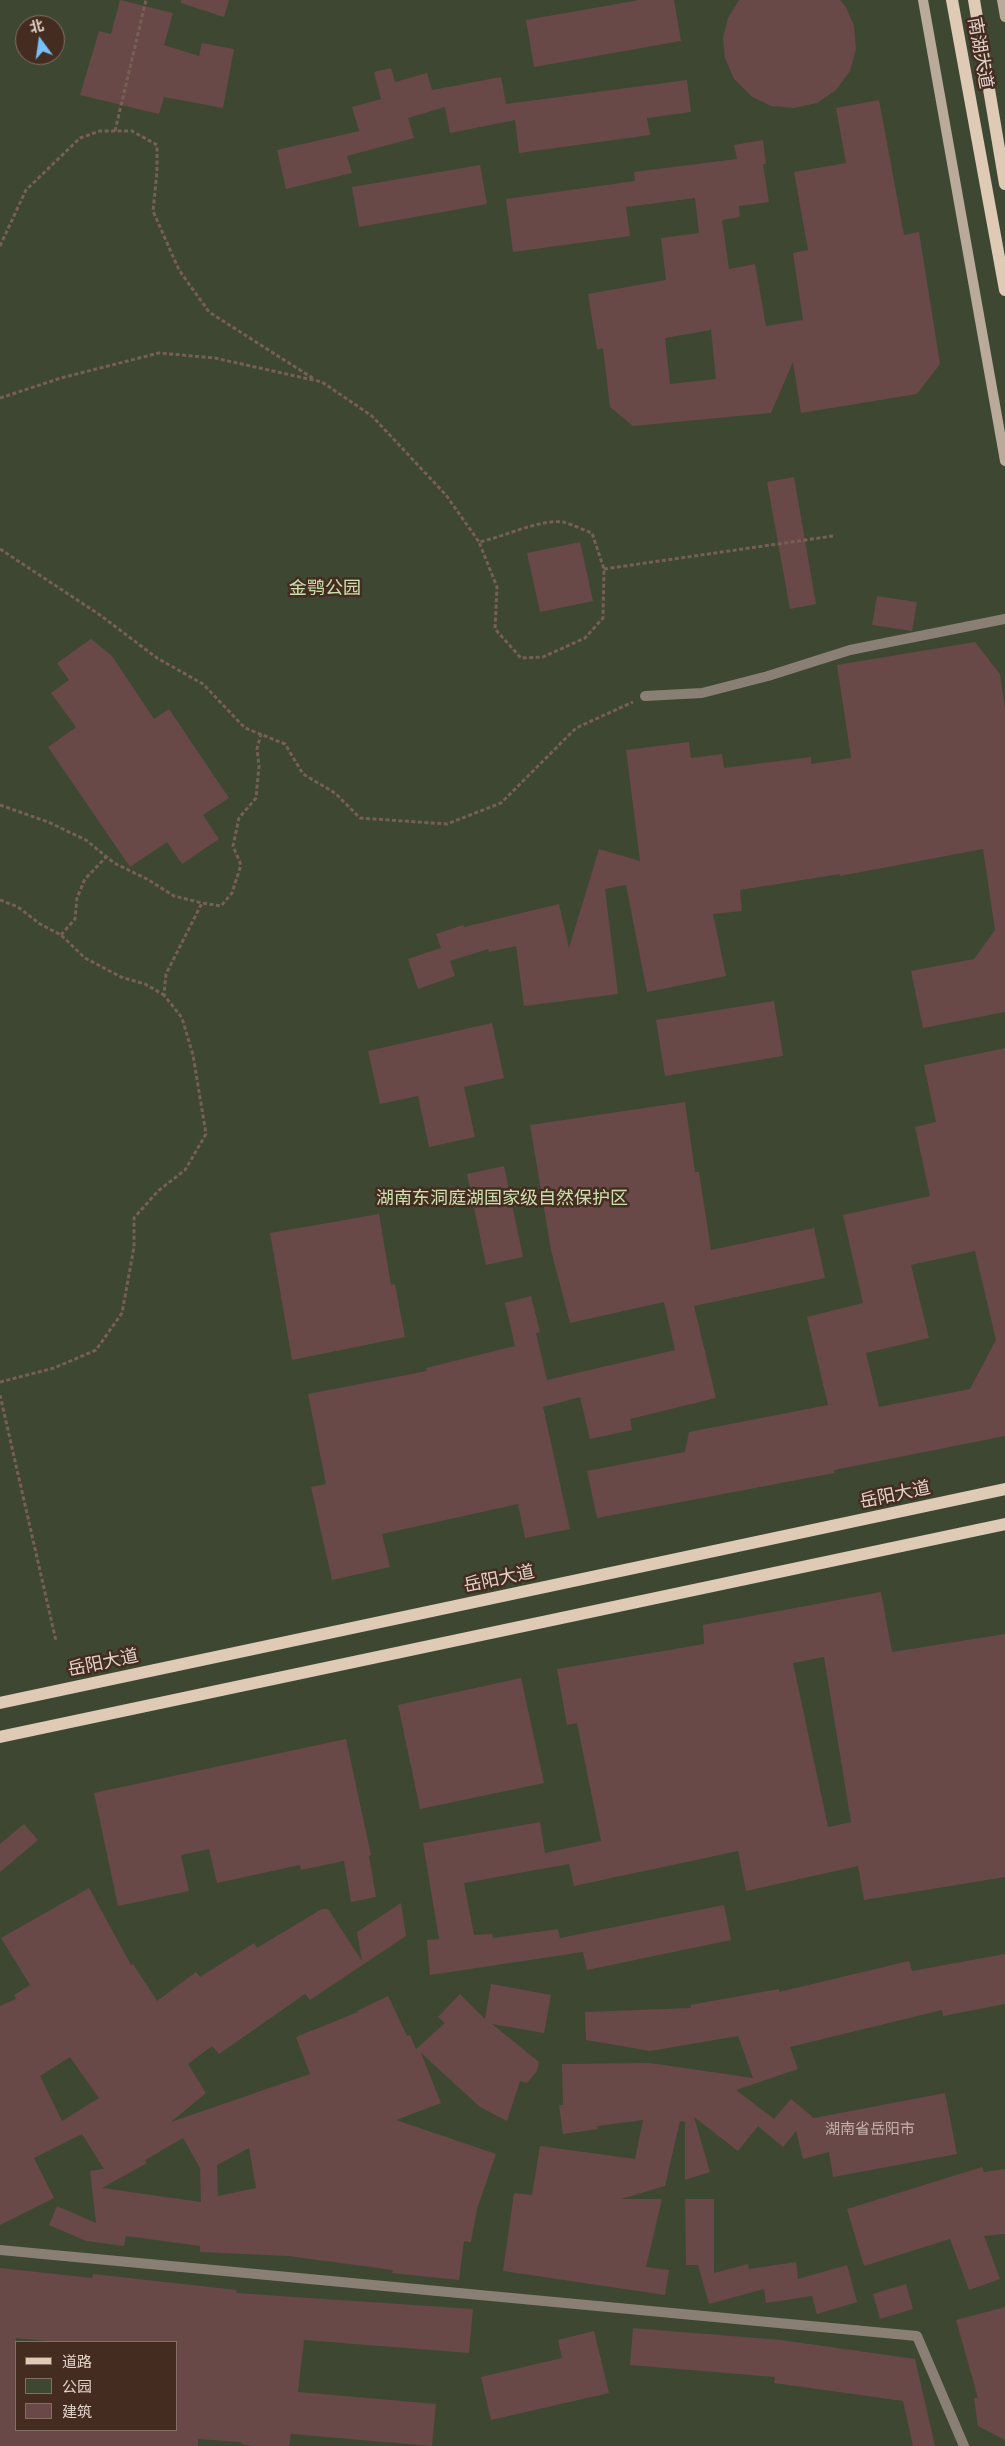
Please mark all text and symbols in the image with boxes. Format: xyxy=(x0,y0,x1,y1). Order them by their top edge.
north arrow xyxy=(15,15,65,65)
text: 北 xyxy=(28,16,45,36)
street label: 南湖大道 xyxy=(963,16,997,90)
park label: 金鹗公园 xyxy=(289,578,361,600)
park label: 湖南东洞庭湖国家级自然保护区 xyxy=(376,1188,628,1210)
street label: 岳阳大道 xyxy=(858,1477,932,1513)
street label: 岳阳大道 xyxy=(462,1561,536,1597)
street label: 岳阳大道 xyxy=(66,1645,140,1681)
house number: 湖南省岳阳市 xyxy=(825,2120,915,2138)
legend xyxy=(15,2341,178,2431)
text: 道路 xyxy=(62,2352,92,2371)
text: 公园 xyxy=(62,2377,92,2396)
text: 建筑 xyxy=(62,2402,92,2421)

